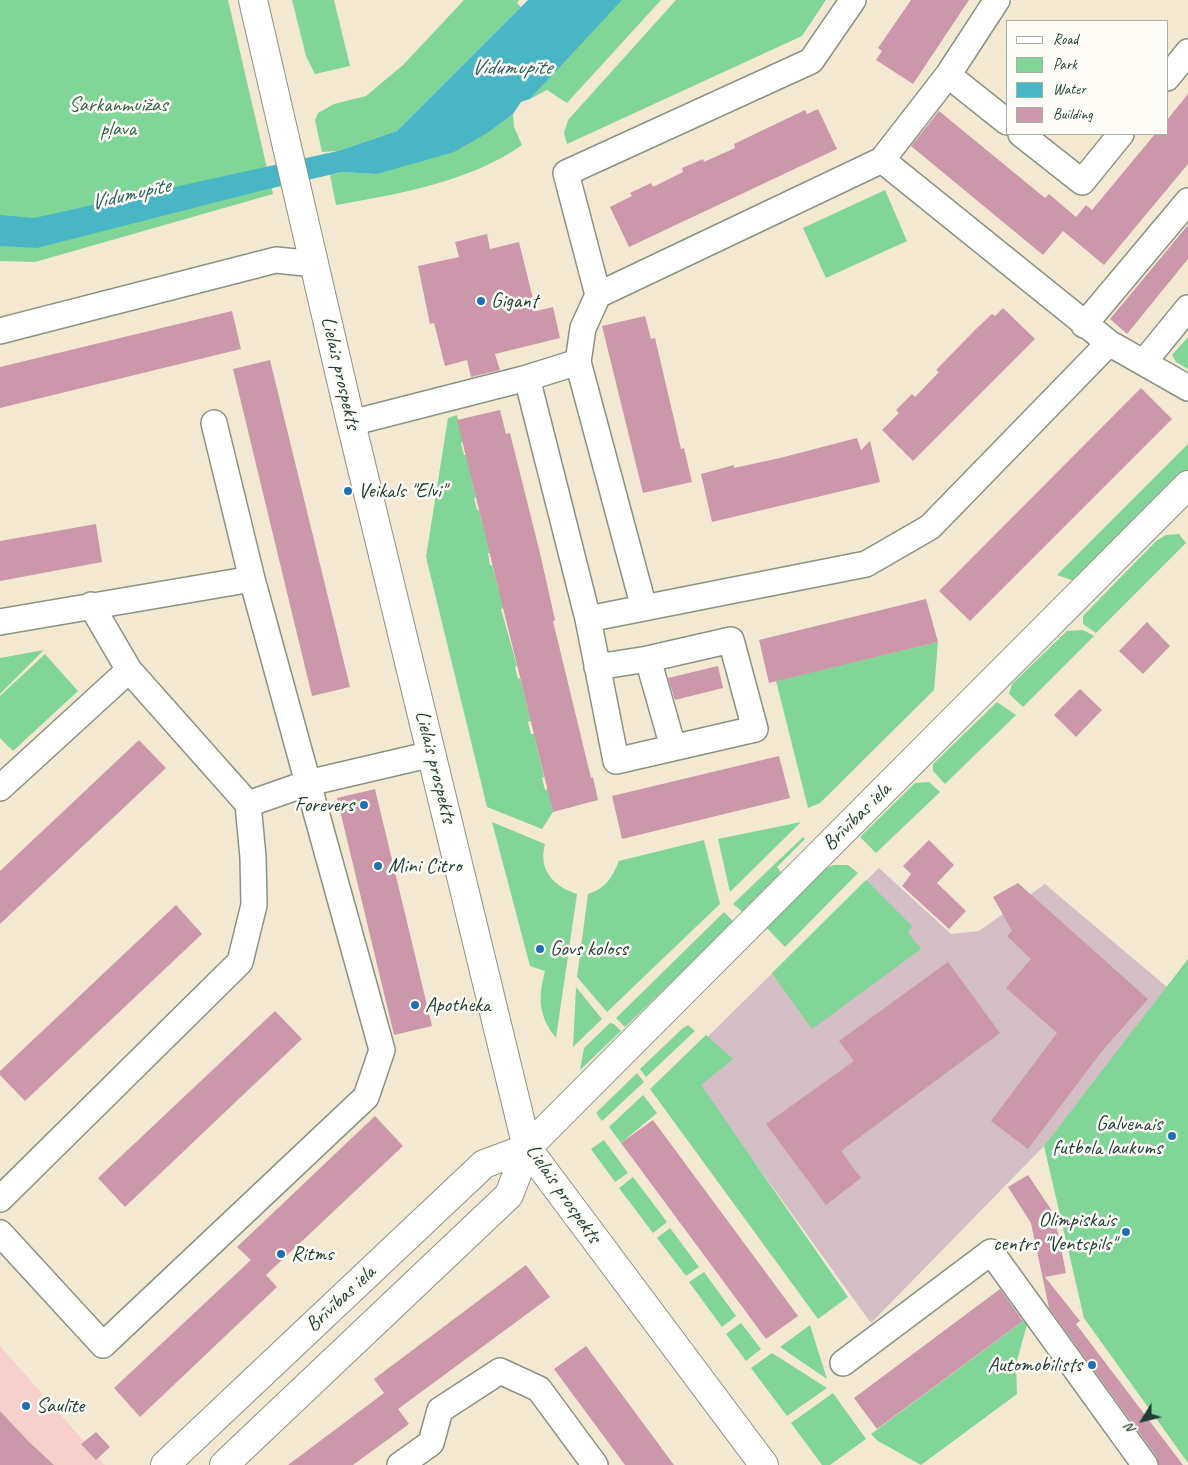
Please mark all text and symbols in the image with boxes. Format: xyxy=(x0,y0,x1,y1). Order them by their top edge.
legend xyxy=(1006,20,1168,135)
text: Road xyxy=(1053,30,1078,49)
water label: Vidumupīte xyxy=(471,55,551,81)
text: Park xyxy=(1053,55,1077,74)
text: Water xyxy=(1053,80,1086,99)
park label: Sarkanmuižas pļava xyxy=(69,92,167,142)
text: Building xyxy=(1053,105,1092,124)
water label: Vidumupīte xyxy=(88,173,172,217)
place label: Gigant xyxy=(491,288,538,314)
marker: Gigant xyxy=(475,295,487,307)
street label: Lielais prospekts xyxy=(315,314,365,432)
place label: Veikals "Elvi" xyxy=(358,478,446,504)
marker: Veikals "Elvi" xyxy=(342,485,354,497)
street label: Lielais prospekts xyxy=(409,708,461,826)
street label: Brīvības iela xyxy=(817,777,897,857)
place label: Forevers xyxy=(295,792,354,818)
marker: Forevers xyxy=(358,799,370,811)
place label: Mini Citro xyxy=(388,853,461,879)
marker: Mini Citro xyxy=(372,860,384,872)
place label: Govs koloss xyxy=(550,936,628,962)
marker: Govs koloss xyxy=(534,943,546,955)
place label: Apotheka xyxy=(425,992,490,1018)
marker: Apotheka xyxy=(409,999,421,1011)
place label: Galvenais futbola laukums xyxy=(1053,1111,1162,1161)
marker: Galvenais futbola laukums xyxy=(1166,1130,1178,1142)
street label: Lielais prospekts xyxy=(520,1140,606,1248)
place label: Olimpiskais centrs "Ventspils" xyxy=(993,1207,1116,1257)
marker: Olimpiskais centrs "Ventspils" xyxy=(1120,1226,1132,1238)
place label: Ritms xyxy=(291,1241,333,1267)
marker: Ritms xyxy=(275,1248,287,1260)
street label: Brīvības iela xyxy=(301,1260,381,1338)
place label: Automobilists xyxy=(987,1352,1082,1378)
marker: Automobilists xyxy=(1086,1359,1098,1371)
place label: Saulīte xyxy=(36,1393,84,1419)
north arrow xyxy=(1118,1395,1168,1445)
marker: Saulīte xyxy=(20,1400,32,1412)
text: N xyxy=(1121,1421,1140,1438)

